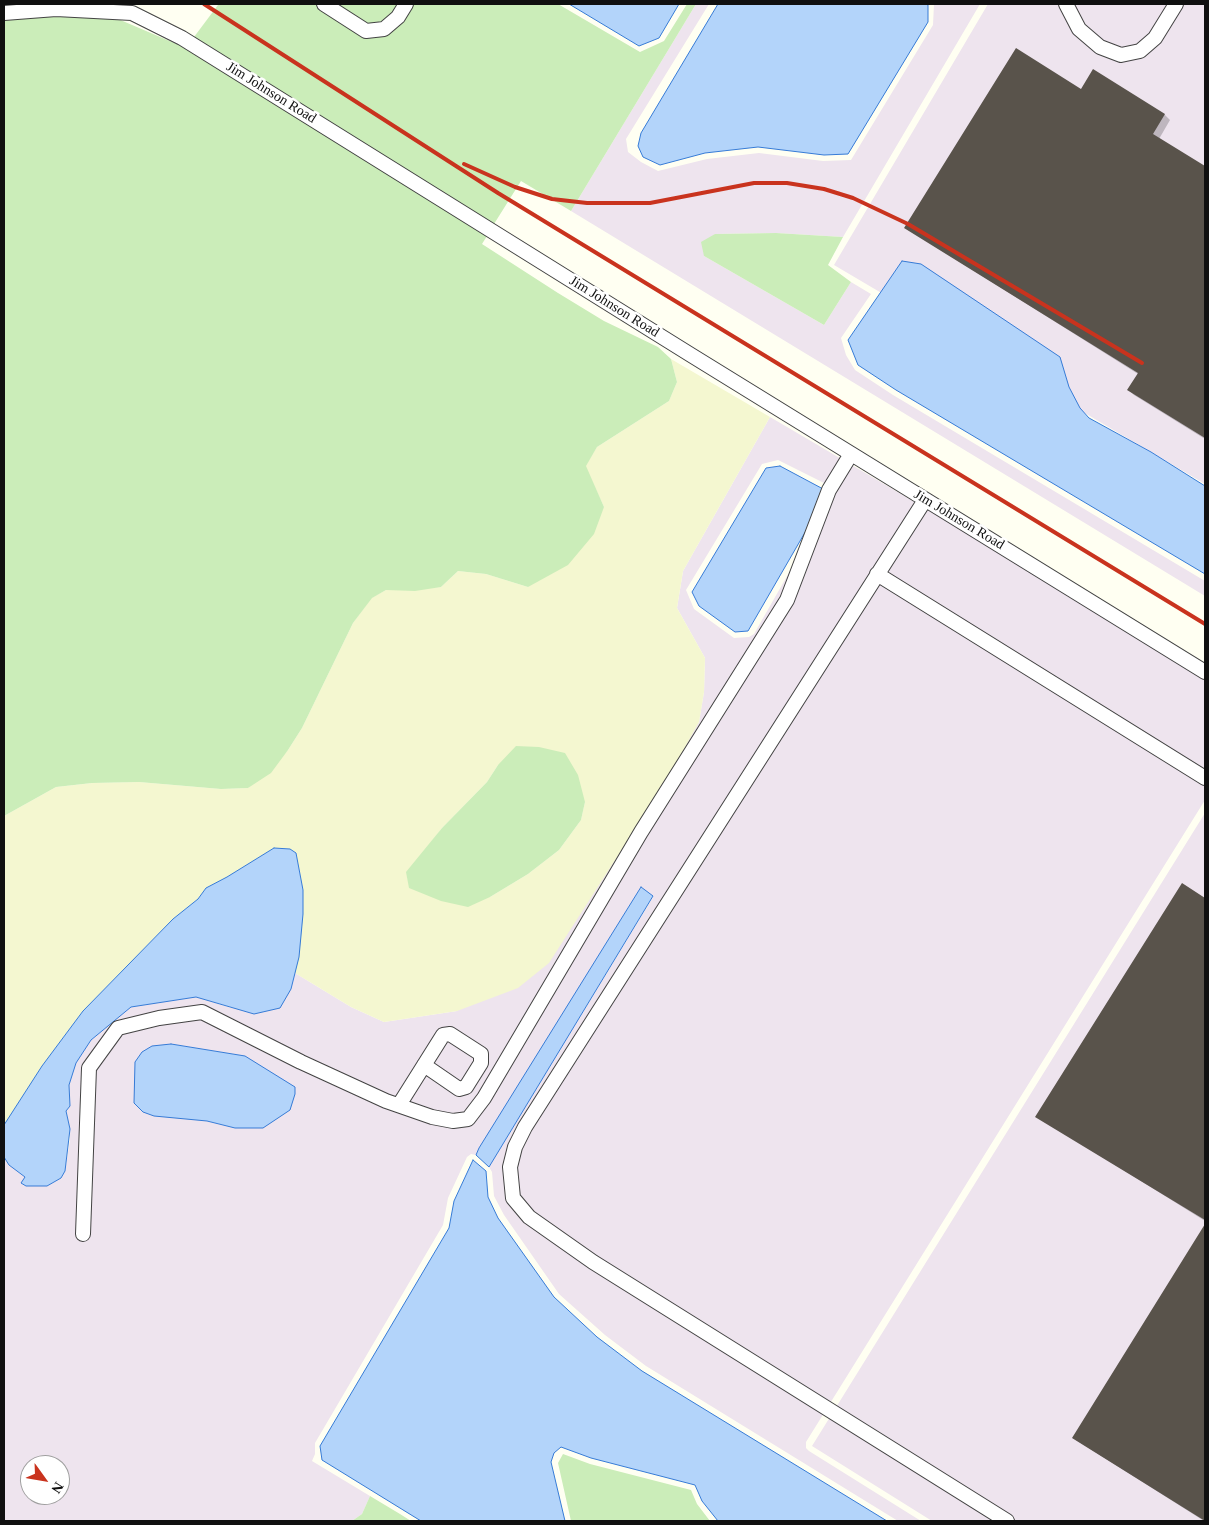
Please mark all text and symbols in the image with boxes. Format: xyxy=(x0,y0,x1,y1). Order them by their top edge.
street label: Jim Johnson Road xyxy=(223,59,319,127)
street label: Jim Johnson Road xyxy=(566,273,662,341)
street label: Jim Johnson Road xyxy=(911,486,1007,554)
north arrow xyxy=(20,1455,70,1505)
text: N xyxy=(48,1479,66,1496)

